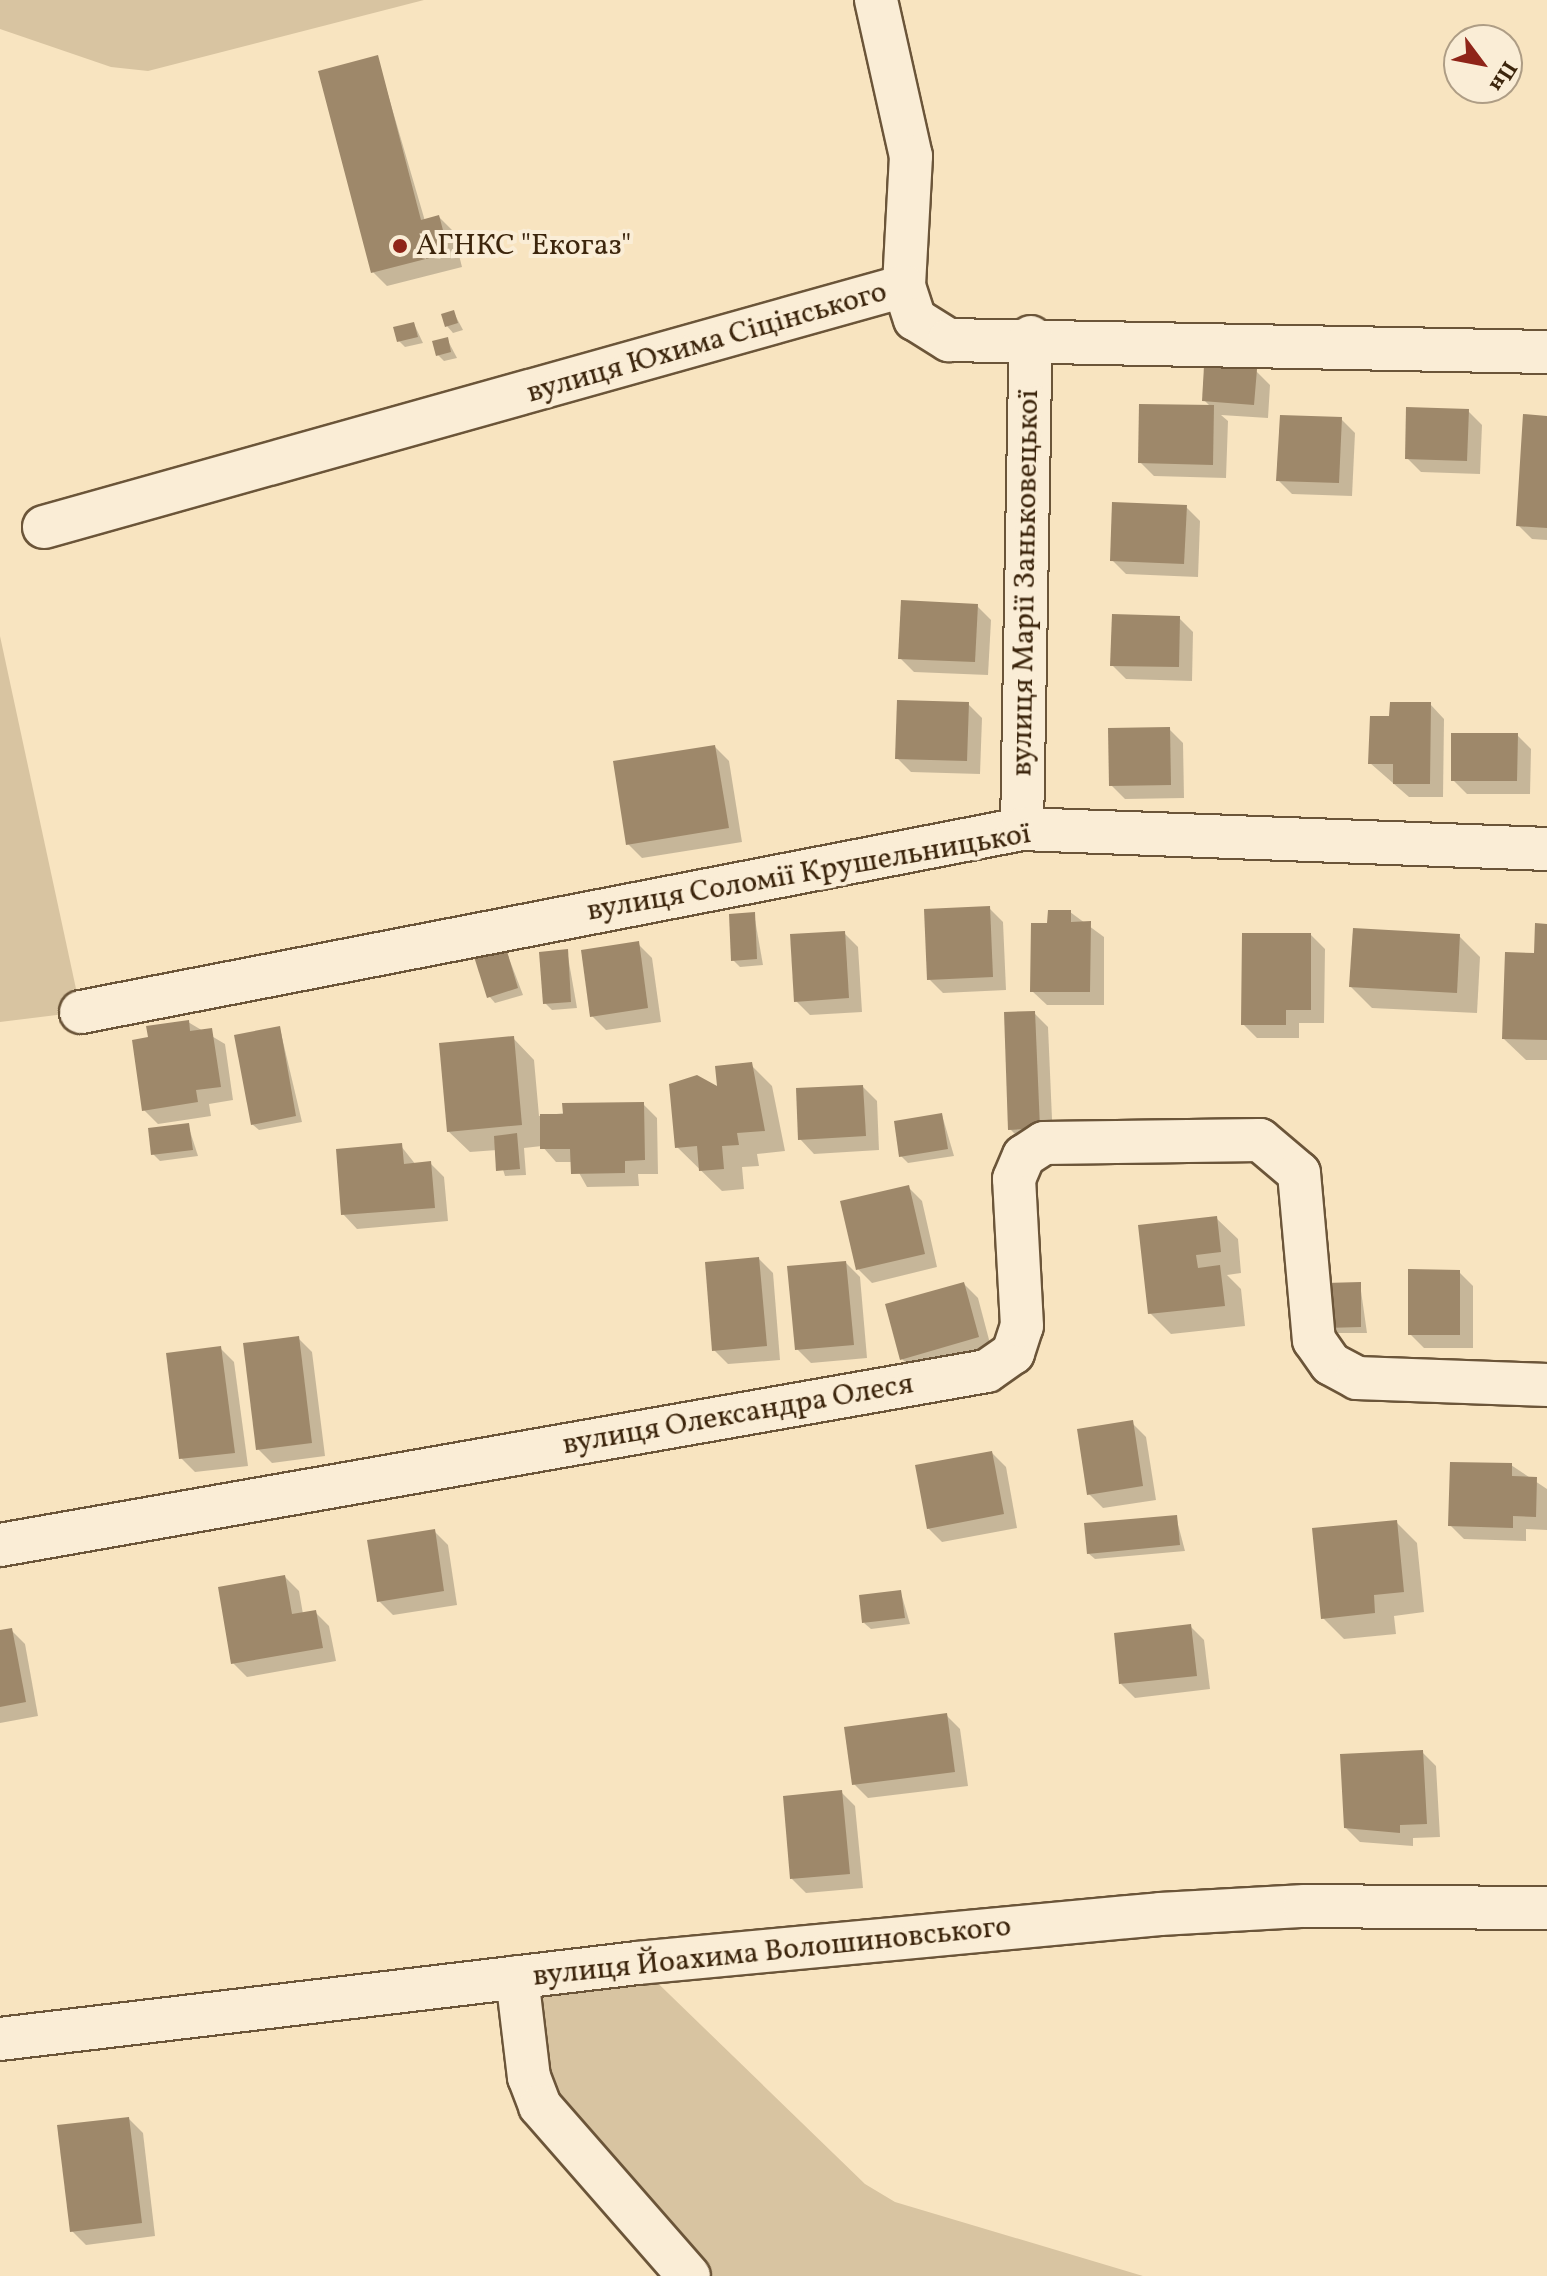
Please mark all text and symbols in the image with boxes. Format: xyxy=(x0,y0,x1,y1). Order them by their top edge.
north arrow xyxy=(1443,24,1523,104)
text: Пн xyxy=(1481,54,1524,97)
place label: АГНКС "Екогаз" xyxy=(416,228,631,264)
marker: АГНКС "Екогаз" xyxy=(391,237,409,255)
street label: вулиця Юхима Сіцінського xyxy=(523,274,891,412)
street label: вулиця Марії Заньковецької xyxy=(1005,389,1047,777)
street label: вулиця Соломії Крушельницької xyxy=(584,816,1034,930)
street label: вулиця Олександра Олеся xyxy=(560,1366,916,1464)
street label: вулиця Йоахима Волошиновського xyxy=(531,1909,1013,1995)

